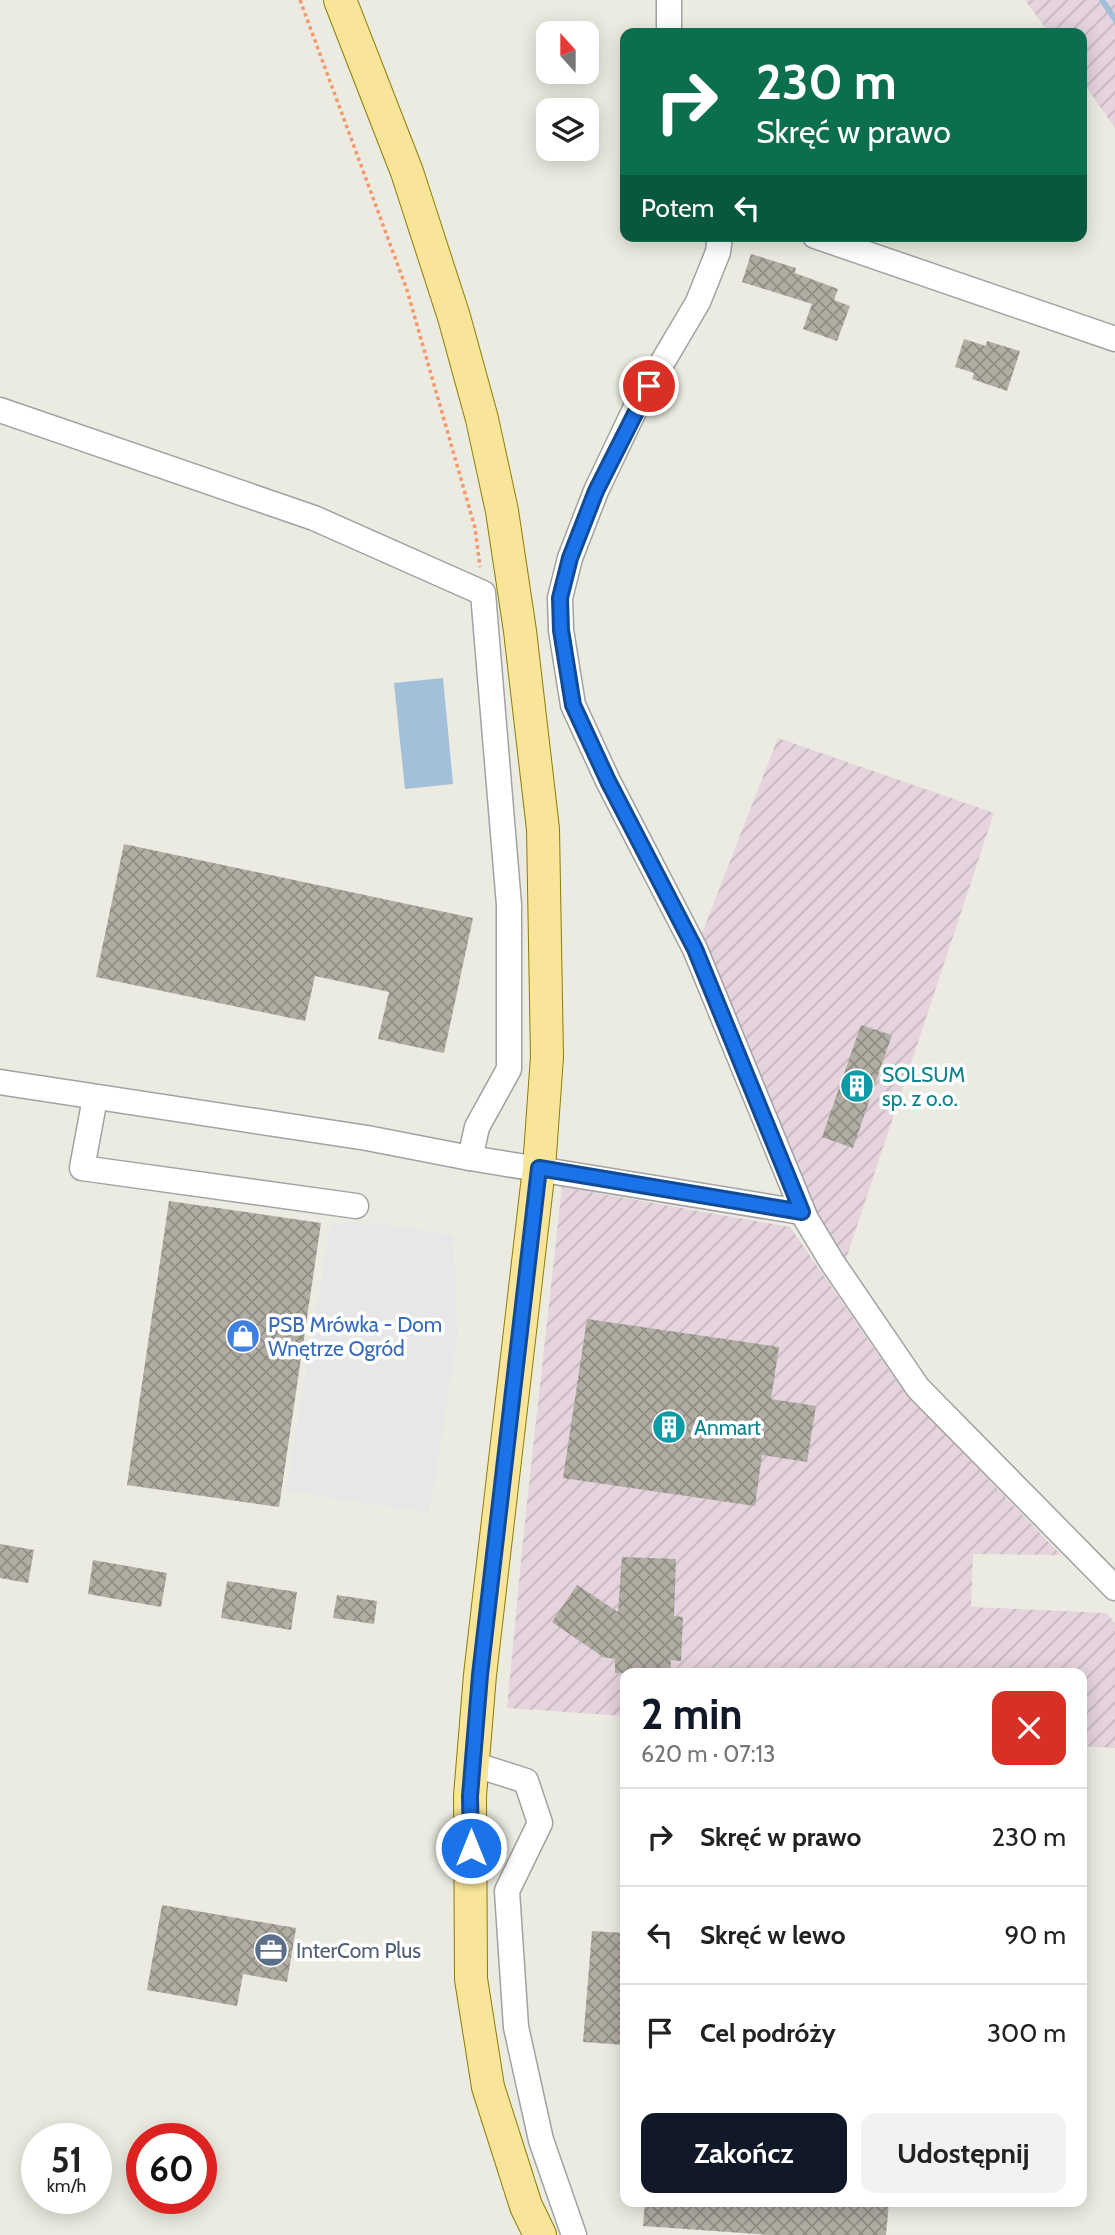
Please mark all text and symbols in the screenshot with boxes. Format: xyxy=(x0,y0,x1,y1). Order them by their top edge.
north arrow xyxy=(536,21,598,84)
map controls xyxy=(536,21,599,161)
text: 230 m xyxy=(756,52,897,111)
icon: right xyxy=(641,56,732,147)
button: layers xyxy=(536,98,599,161)
text: Skręć w prawo xyxy=(756,112,951,151)
icon: left xyxy=(728,189,766,227)
text: Potem xyxy=(641,192,714,224)
pin xyxy=(619,356,679,416)
icon: arrive xyxy=(630,367,668,405)
place label: SOLSUM sp. z o.o. xyxy=(882,1062,965,1111)
building icon: SOLSUM sp. z o.o. xyxy=(838,1067,876,1105)
place label: PSB Mrówka - Dom Wnętrze Ogród xyxy=(268,1312,442,1361)
shop icon: PSB Mrówka - Dom Wnętrze Ogród xyxy=(224,1317,262,1355)
building icon: Anmart xyxy=(650,1408,688,1446)
place label: Anmart xyxy=(694,1415,761,1440)
text: 2 min xyxy=(641,1688,742,1740)
button: close xyxy=(992,1691,1066,1765)
text: 620 m · 07:13 xyxy=(641,1740,775,1768)
position arrow xyxy=(434,1811,508,1885)
icon: right xyxy=(641,1818,679,1856)
text: Skręć w prawo xyxy=(700,1821,861,1853)
text: 230 m xyxy=(992,1821,1066,1853)
icon: left xyxy=(641,1916,679,1954)
text: Skręć w lewo xyxy=(700,1919,846,1951)
text: 90 m xyxy=(1004,1919,1066,1951)
office icon: InterCom Plus xyxy=(252,1931,290,1969)
place label: InterCom Plus xyxy=(296,1938,421,1963)
icon: arrive xyxy=(641,2014,679,2052)
text: Cel podróży xyxy=(700,2017,836,2049)
text: 300 m xyxy=(987,2017,1066,2049)
button: Zakończ xyxy=(641,2113,847,2193)
button: Udostępnij xyxy=(861,2113,1066,2193)
speed limit sign: 60 xyxy=(126,2123,217,2214)
text: 51 xyxy=(51,2138,82,2181)
text: km/h xyxy=(47,2175,86,2197)

